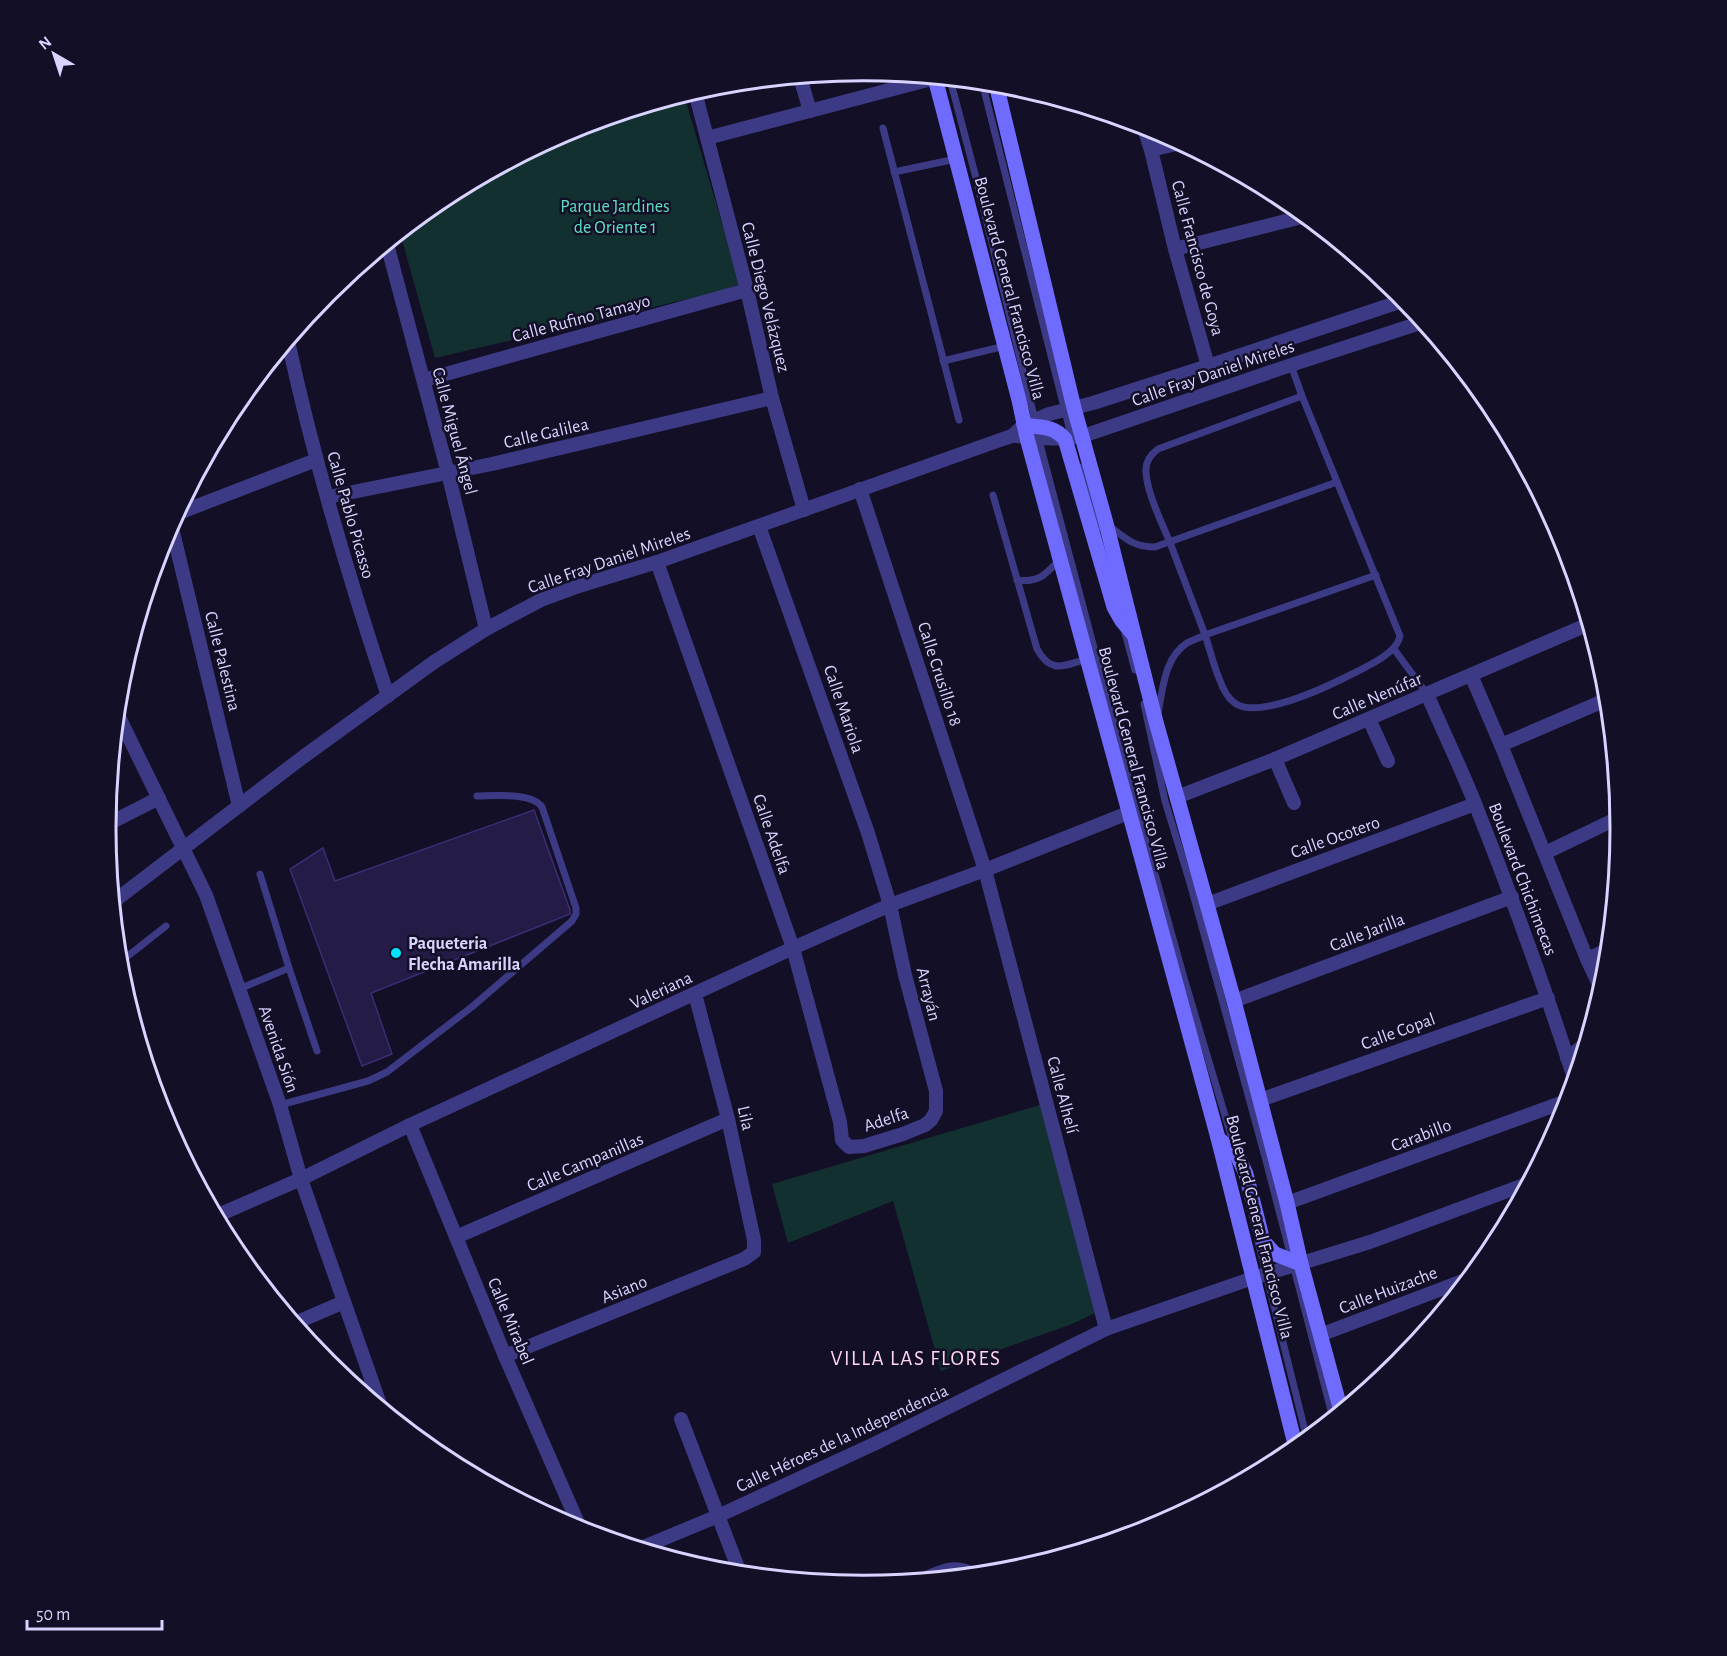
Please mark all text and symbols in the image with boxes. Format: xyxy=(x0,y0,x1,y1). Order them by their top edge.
north arrow xyxy=(24,24,84,84)
text: N xyxy=(36,33,55,53)
street label: Boulevard General Francisco Villa xyxy=(971,175,1048,402)
street label: Calle Francisco de Goya xyxy=(1168,179,1226,338)
park label: Parque Jardines de Oriente 1 xyxy=(560,198,670,237)
street label: Calle Diego Velázquez xyxy=(738,220,792,374)
street label: Calle Rufino Tamayo xyxy=(510,292,652,346)
street label: Calle Fray Daniel Mireles xyxy=(1130,338,1297,410)
street label: Calle Miguel Ángel xyxy=(428,365,483,497)
street label: Calle Galilea xyxy=(502,415,590,452)
street label: Calle Pablo Picasso xyxy=(323,450,377,581)
street label: Calle Fray Daniel Mireles xyxy=(526,525,693,597)
street label: Calle Palestina xyxy=(201,610,243,713)
street label: Calle Crusillo 18 xyxy=(914,620,964,729)
street label: Boulevard General Francisco Villa xyxy=(1095,645,1172,872)
street label: Calle Mariola xyxy=(820,663,867,756)
street label: Calle Nenúfar xyxy=(1330,670,1425,724)
street label: Calle Adelfa xyxy=(749,792,793,877)
street label: Boulevard Chichimecas xyxy=(1485,801,1559,958)
street label: Calle Ocotero xyxy=(1288,813,1382,862)
street label: Calle Jarilla xyxy=(1327,910,1407,955)
place label: Paqueteria Flecha Amarilla xyxy=(408,935,521,974)
marker: Paqueteria Flecha Amarilla xyxy=(389,946,403,960)
street label: Arrayán xyxy=(913,966,943,1023)
street label: Valeriana xyxy=(628,969,695,1013)
street label: Avenida Sión xyxy=(255,1003,301,1095)
street label: Calle Copal xyxy=(1359,1010,1438,1054)
street label: Calle Alhelí xyxy=(1043,1055,1081,1136)
street label: Lila xyxy=(733,1104,757,1132)
street label: Adelfa xyxy=(862,1104,911,1136)
street label: Boulevard General Francisco Villa xyxy=(1222,1113,1296,1341)
street label: Carabillo xyxy=(1389,1116,1454,1156)
street label: Calle Campanillas xyxy=(525,1130,646,1196)
street label: Calle Huizache xyxy=(1337,1264,1440,1318)
street label: Asiano xyxy=(599,1273,650,1307)
street label: Calle Mirabel xyxy=(484,1275,536,1367)
district label: VILLA LAS FLORES xyxy=(831,1348,1001,1369)
street label: Calle Héroes de la Independencia xyxy=(734,1382,951,1496)
scale bar xyxy=(27,1593,162,1631)
text: 50 m xyxy=(36,1606,70,1624)

